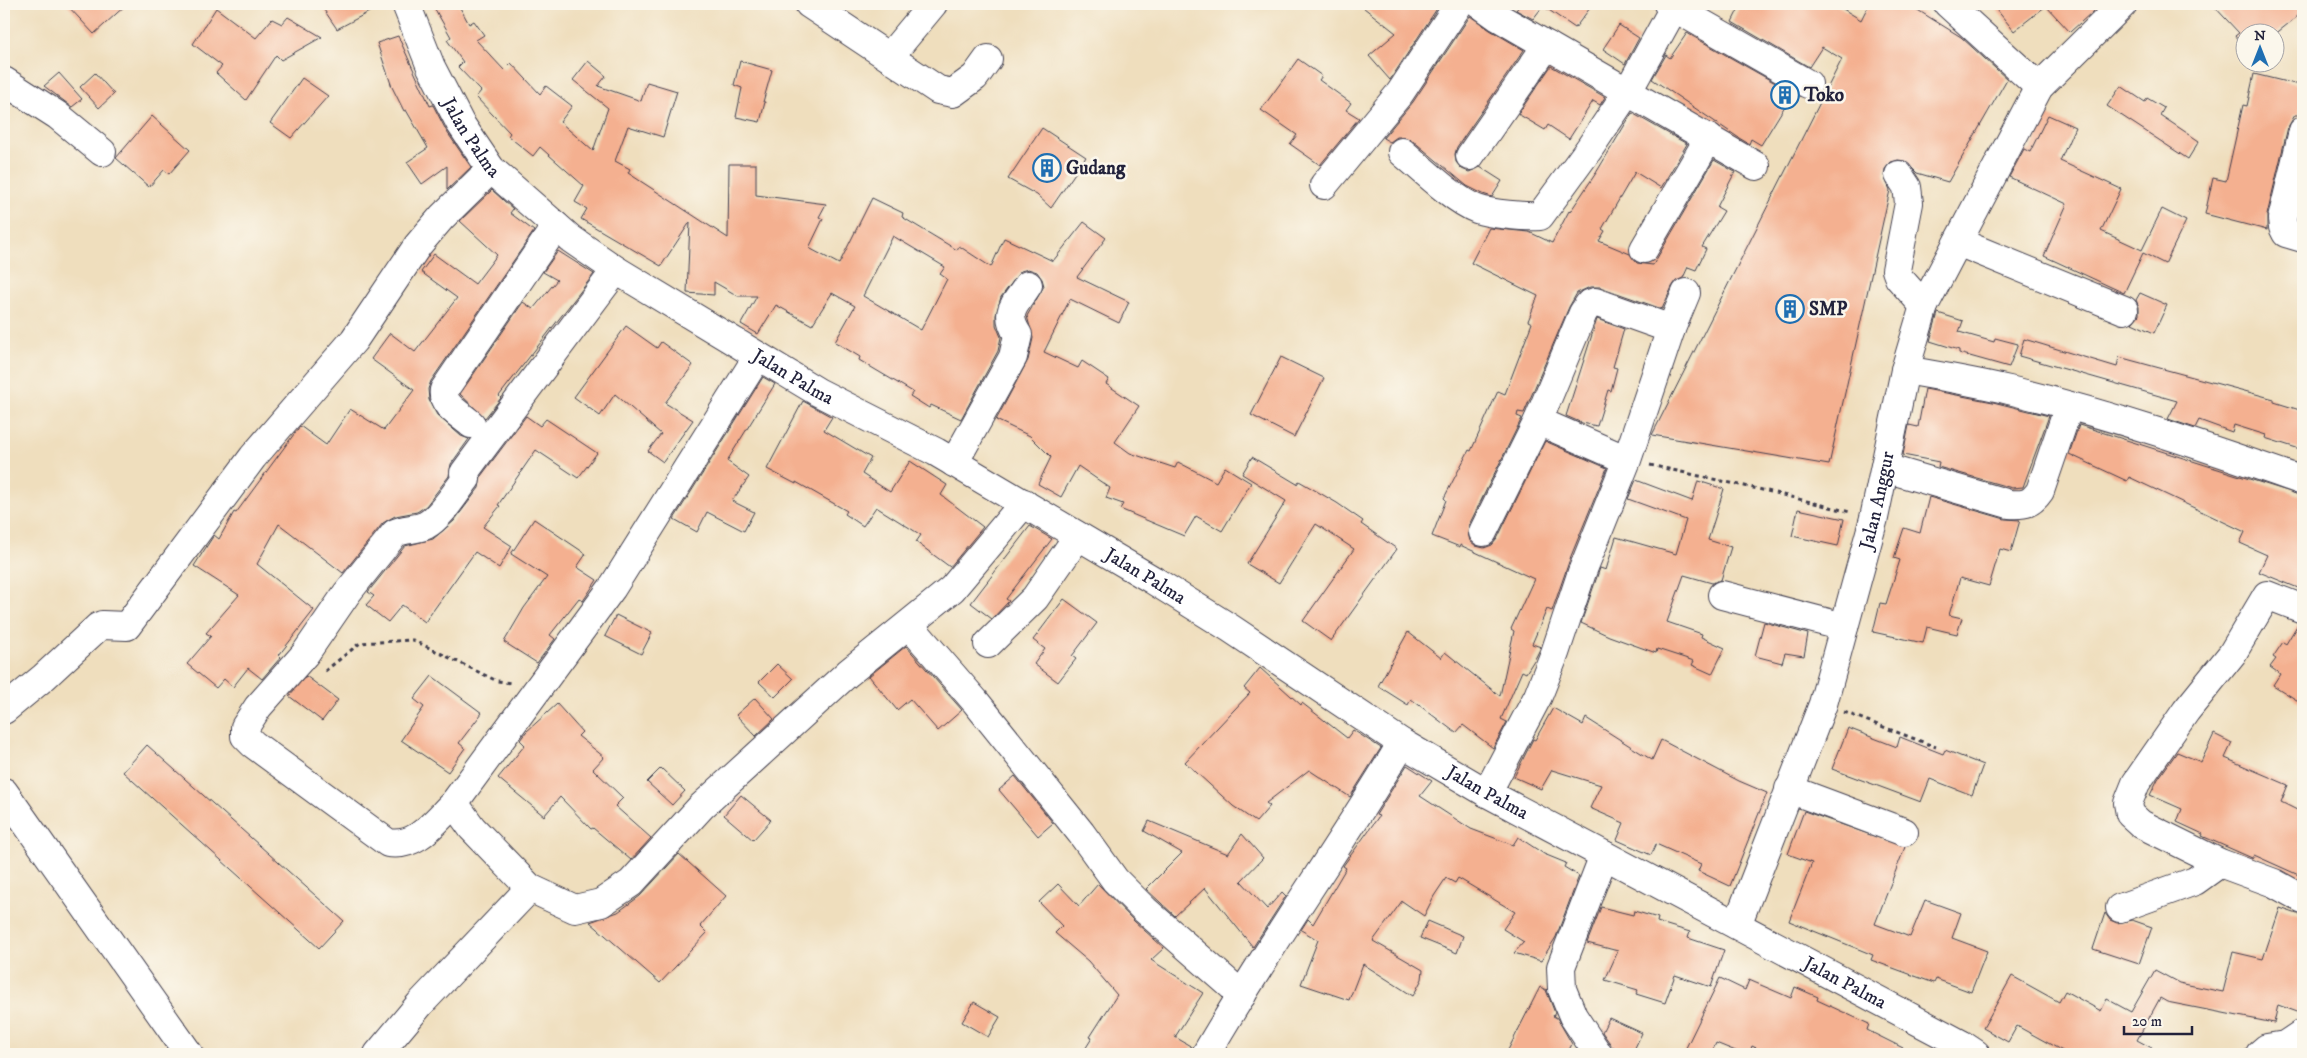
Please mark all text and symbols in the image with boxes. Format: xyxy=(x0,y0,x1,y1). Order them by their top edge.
north arrow xyxy=(2234,22,2284,72)
text: N xyxy=(2254,27,2266,45)
building icon: Toko xyxy=(1770,80,1800,110)
place label: Toko xyxy=(1803,84,1844,107)
street label: Jalan Palma xyxy=(436,92,504,183)
building icon: Gudang xyxy=(1032,153,1062,183)
place label: Gudang xyxy=(1066,157,1126,180)
building icon: SMP xyxy=(1775,294,1805,324)
place label: SMP xyxy=(1809,298,1847,321)
street label: Jalan Palma xyxy=(747,343,837,409)
street label: Jalan Anggur xyxy=(1854,449,1899,554)
street label: Jalan Palma xyxy=(1099,542,1190,609)
street label: Jalan Palma xyxy=(1441,759,1532,824)
street label: Jalan Palma xyxy=(1798,950,1890,1014)
scale bar xyxy=(2124,1003,2192,1035)
text: 20 m xyxy=(2132,1012,2162,1031)

